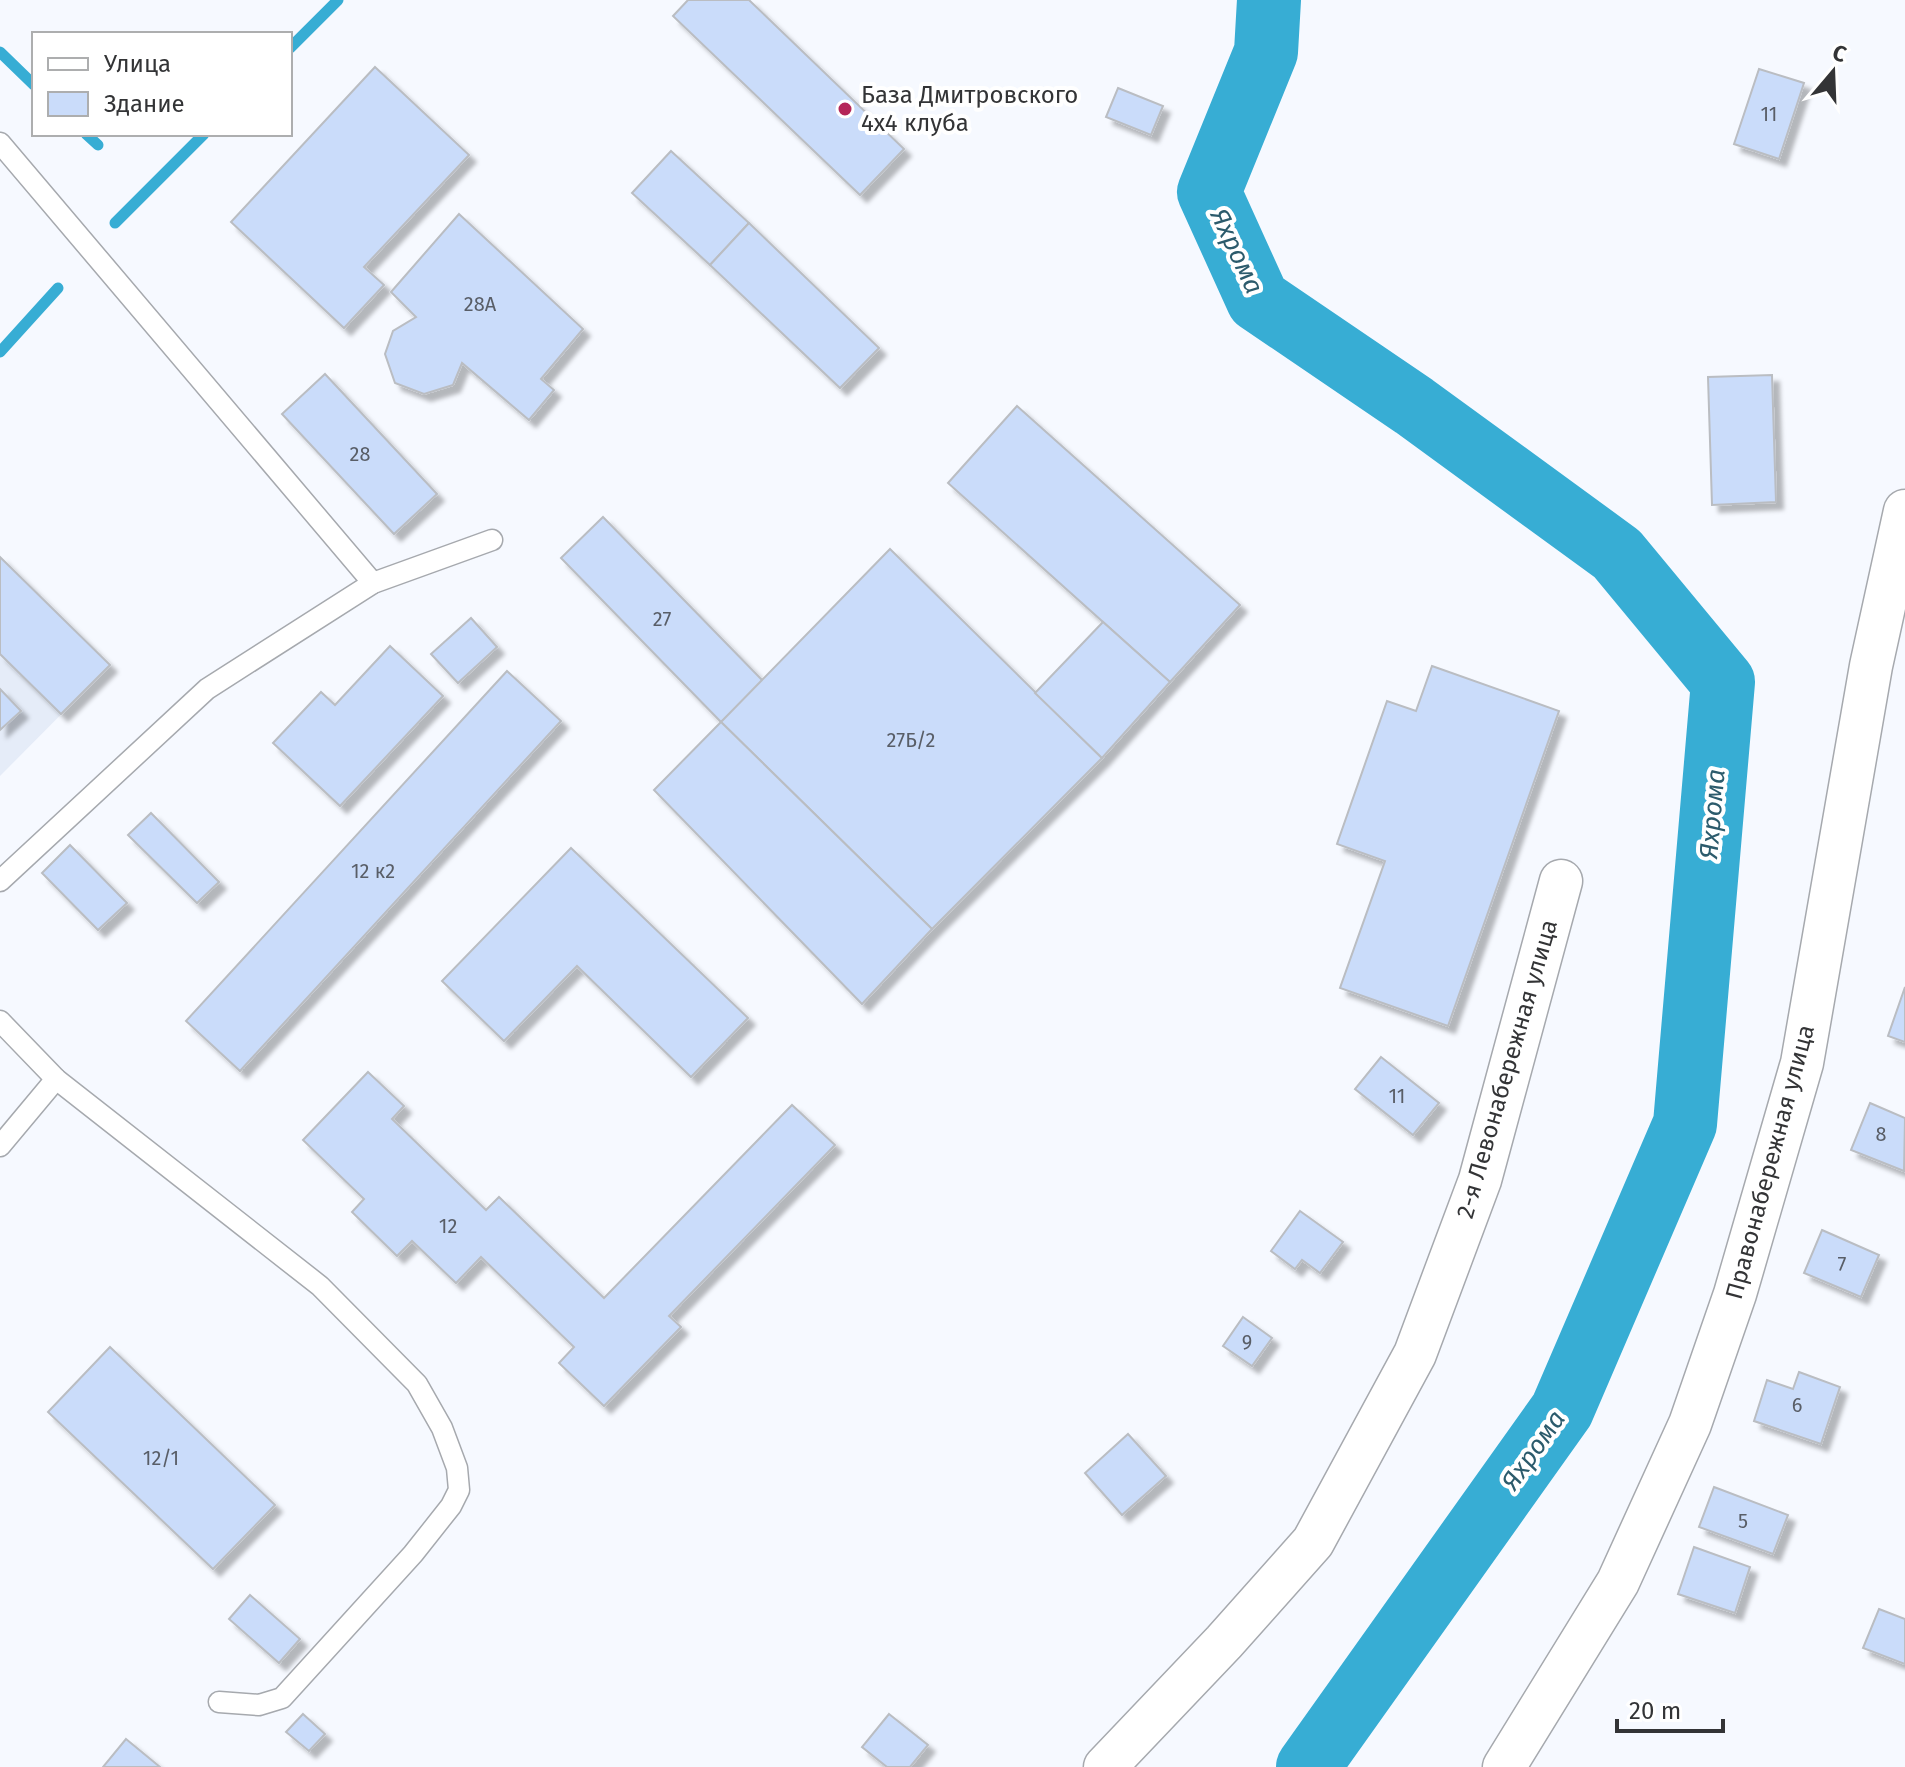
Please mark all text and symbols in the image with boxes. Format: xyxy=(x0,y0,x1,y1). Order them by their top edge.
legend xyxy=(32,32,292,136)
north arrow xyxy=(1793,32,1873,112)
text: С xyxy=(1829,39,1850,68)
text: Улица xyxy=(104,50,171,78)
place label: База Дмитровского 4х4 клуба xyxy=(861,81,1078,137)
text: Здание xyxy=(104,90,185,118)
marker: База Дмитровского 4х4 клуба xyxy=(836,100,854,118)
house number: 11 xyxy=(1760,102,1778,126)
water label: Яхрома xyxy=(1203,203,1270,299)
house number: 28А xyxy=(464,292,497,316)
house number: 28 xyxy=(350,442,370,466)
house number: 27 xyxy=(653,607,671,631)
house number: 27Б/2 xyxy=(887,728,935,752)
water label: Яхрома xyxy=(1693,768,1732,861)
house number: 12 к2 xyxy=(351,859,395,883)
street label: 2-я Левонабережная улица xyxy=(1451,916,1563,1222)
street label: Правонабережная улица xyxy=(1720,1022,1820,1302)
house number: 11 xyxy=(1388,1084,1406,1108)
house number: 8 xyxy=(1875,1122,1887,1146)
house number: 12 xyxy=(439,1214,457,1238)
house number: 7 xyxy=(1838,1252,1847,1276)
house number: 9 xyxy=(1242,1330,1252,1354)
house number: 6 xyxy=(1792,1393,1802,1417)
water label: Яхрома xyxy=(1494,1404,1572,1497)
house number: 12/1 xyxy=(143,1446,179,1470)
house number: 5 xyxy=(1738,1509,1748,1533)
scale bar xyxy=(1617,1683,1723,1733)
text: 20 m xyxy=(1629,1697,1681,1725)

